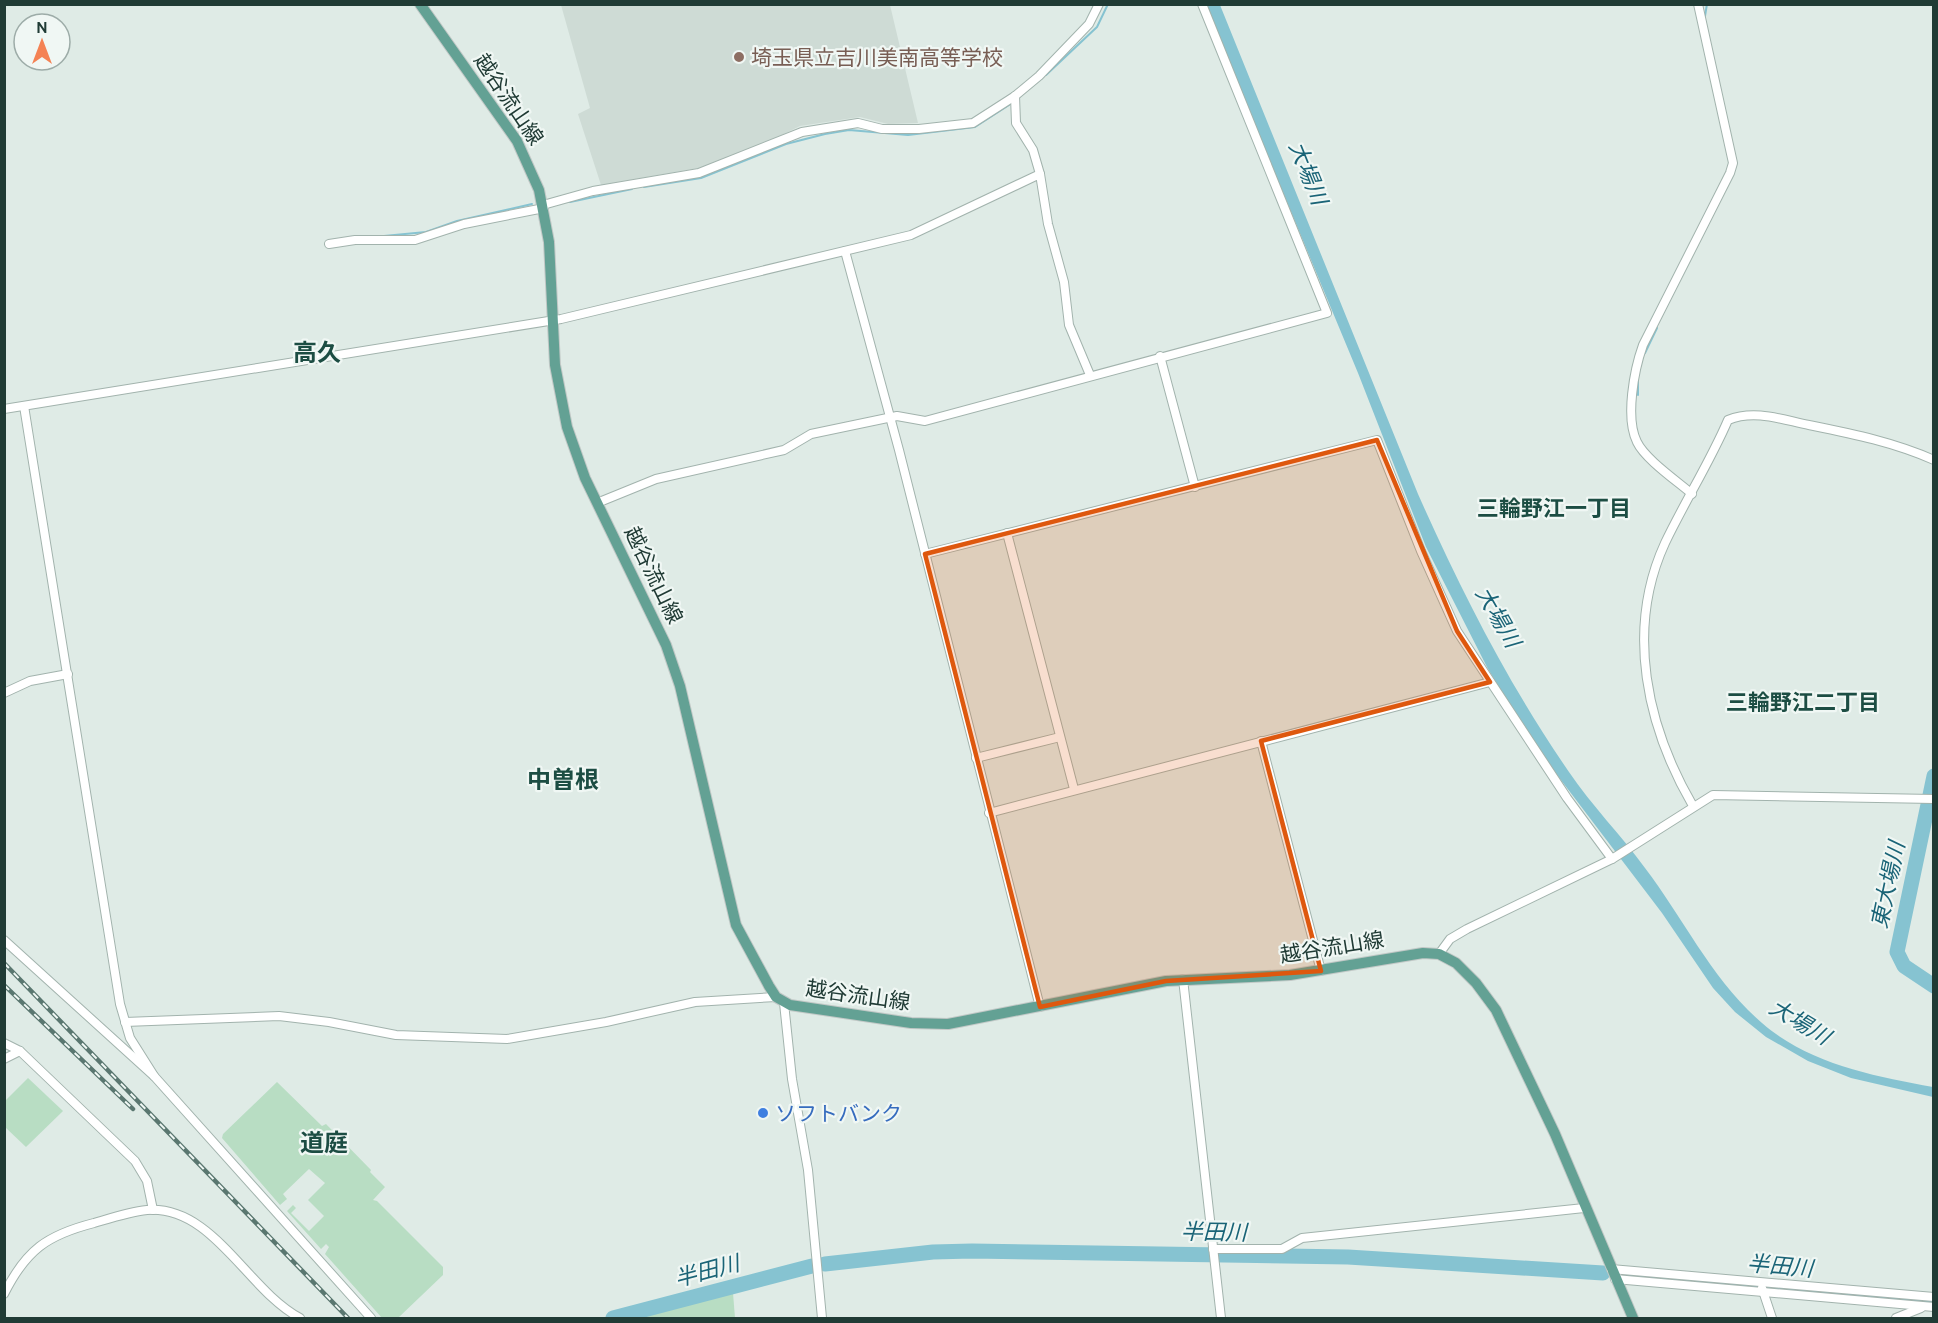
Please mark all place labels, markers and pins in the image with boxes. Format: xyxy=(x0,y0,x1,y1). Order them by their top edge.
place label: 埼玉県立吉川美南高等学校 xyxy=(751,45,1003,70)
marker: 埼玉県立吉川美南高等学校 xyxy=(732,50,746,64)
place label: ソフトバンク xyxy=(775,1101,902,1126)
marker: ソフトバンク xyxy=(756,1106,770,1120)

